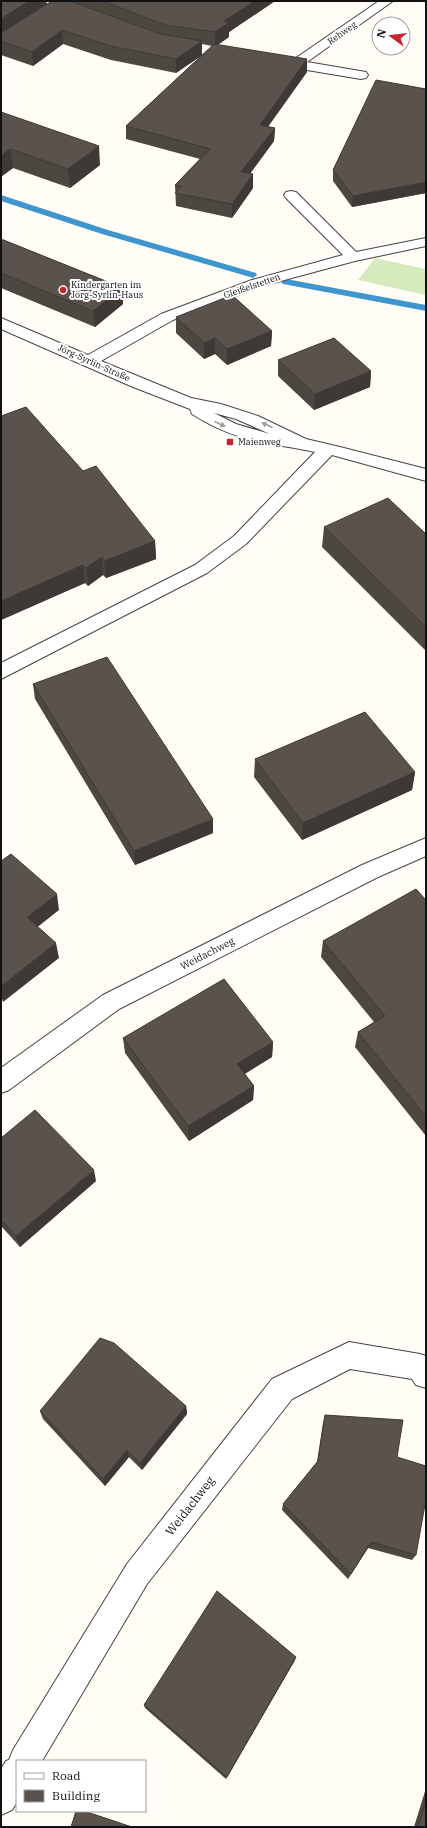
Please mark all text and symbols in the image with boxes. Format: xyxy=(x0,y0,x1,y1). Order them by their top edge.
north arrow xyxy=(371,16,411,56)
street label: Rehweg xyxy=(325,19,358,47)
text: N xyxy=(373,27,389,39)
street label: Gleißelstetten xyxy=(222,271,282,300)
place label: Kindergarten im Jörg-Syrlin-Haus xyxy=(71,279,143,300)
marker: Kindergarten im Jörg-Syrlin-Haus xyxy=(58,285,68,295)
street label: Jörg-Syrlin-Straße xyxy=(56,342,132,384)
one-way arrow xyxy=(214,421,225,427)
one-way arrow xyxy=(261,422,272,428)
place label: Maienweg xyxy=(238,436,281,447)
marker: Maienweg xyxy=(225,437,235,447)
street label: Weidachweg xyxy=(178,934,237,973)
street label: Weidachweg xyxy=(162,1473,218,1538)
legend xyxy=(16,1760,146,1812)
text: Road xyxy=(52,1768,81,1783)
text: Building xyxy=(52,1788,100,1803)

